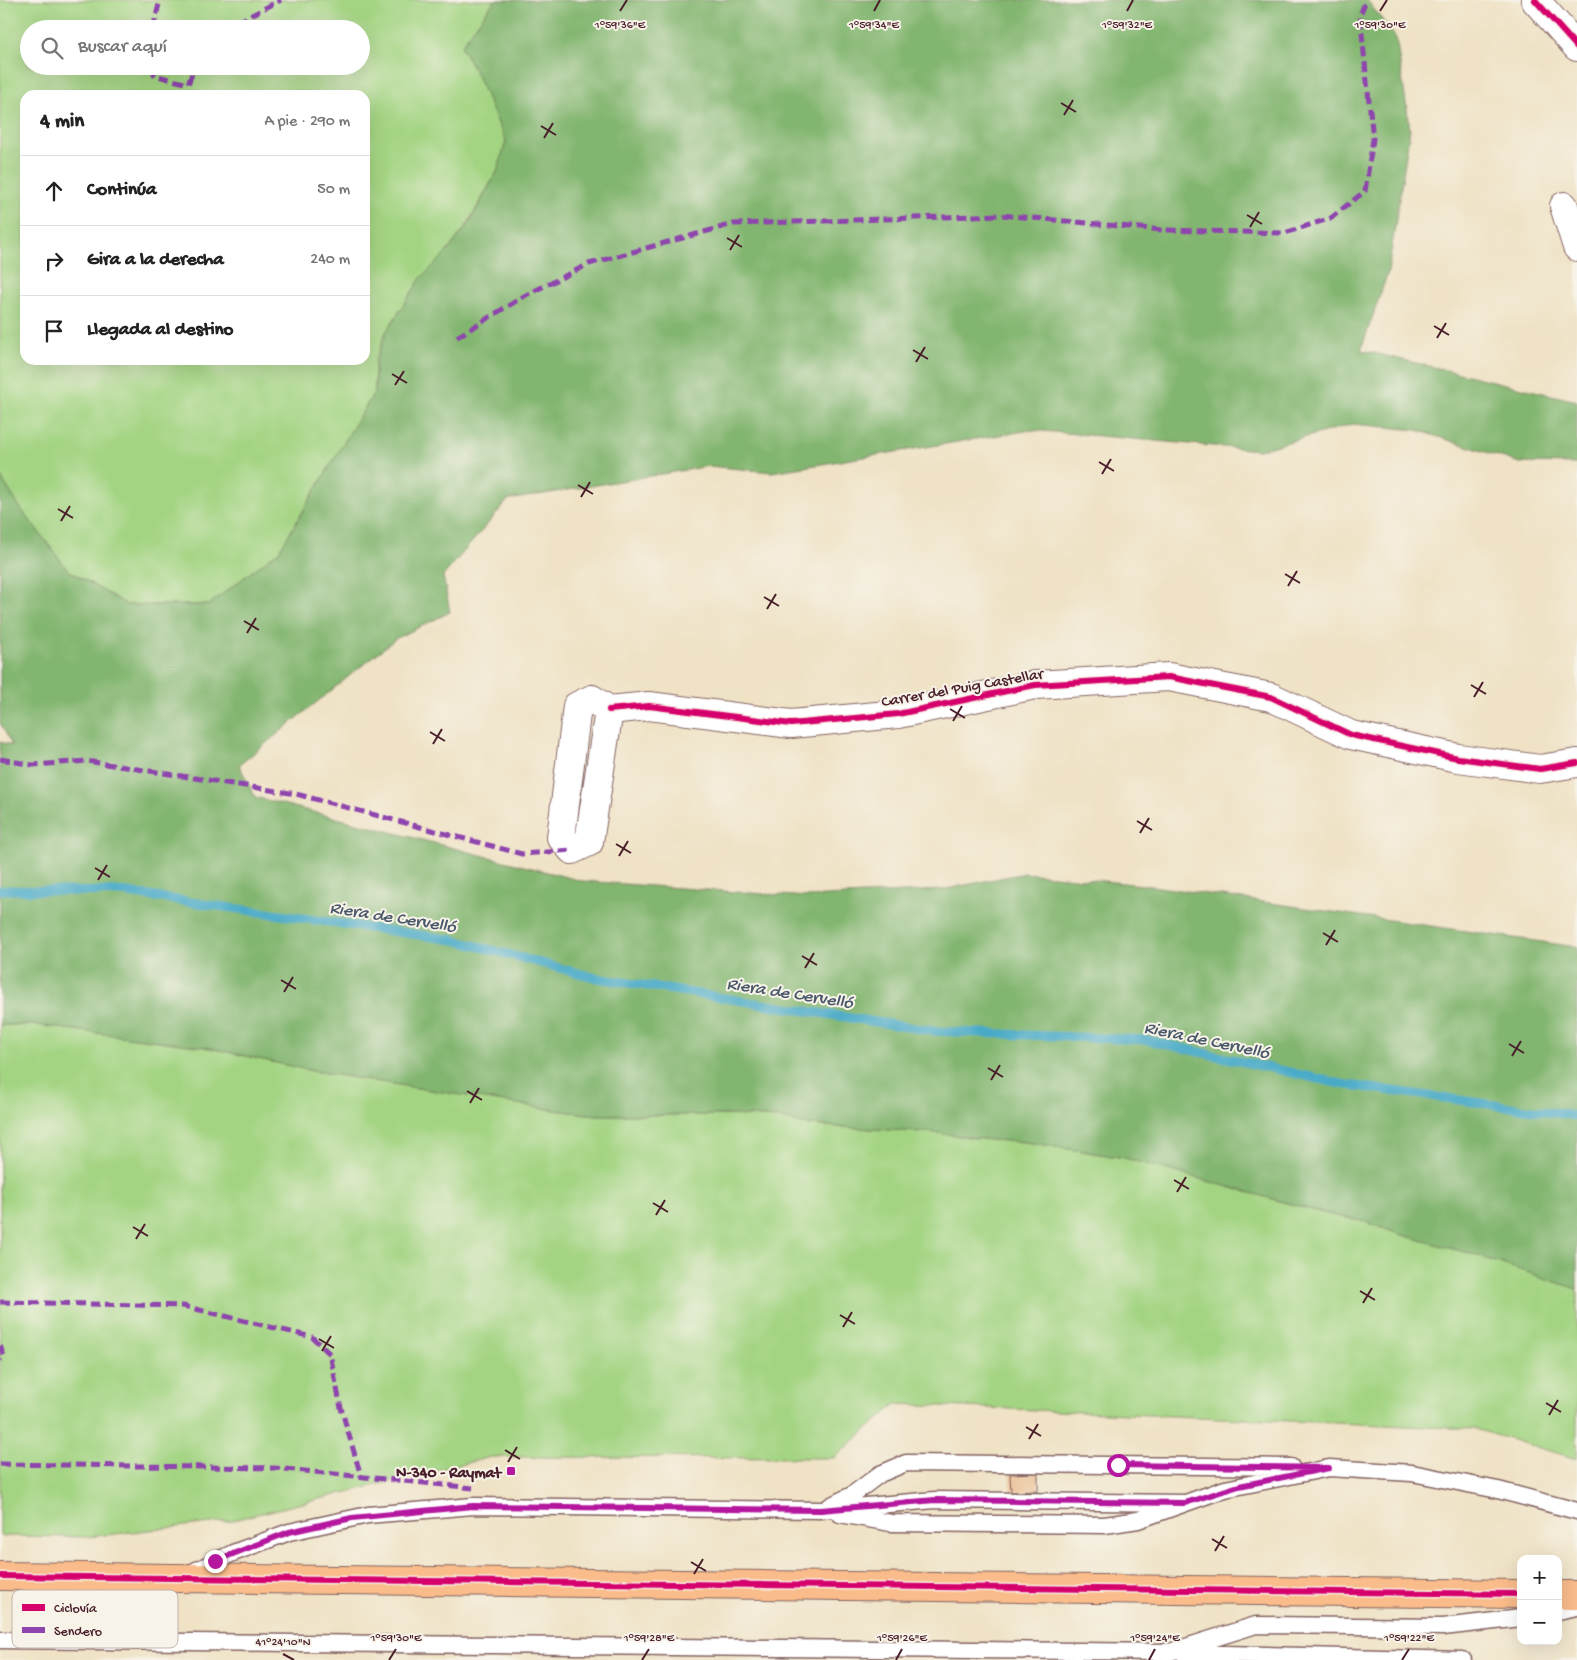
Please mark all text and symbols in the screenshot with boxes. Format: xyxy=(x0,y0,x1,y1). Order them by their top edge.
text: 1°59'36"E xyxy=(594,19,646,33)
text: 1°59'34"E xyxy=(848,19,900,33)
text: 1°59'32"E xyxy=(1101,19,1153,33)
text: 1°59'30"E xyxy=(1353,19,1406,33)
search box xyxy=(20,20,370,75)
icon: search xyxy=(38,34,66,62)
text: Buscar aquí xyxy=(78,36,167,59)
text: 4 min xyxy=(40,110,84,135)
text: A pie · 290 m xyxy=(264,113,350,132)
icon: ahead xyxy=(40,177,68,205)
text: Continúa xyxy=(87,179,157,202)
text: 50 m xyxy=(317,181,350,200)
icon: right xyxy=(40,247,68,275)
text: Gira a la derecha xyxy=(87,249,224,272)
text: 240 m xyxy=(310,251,350,270)
icon: arrive xyxy=(40,317,68,345)
text: Llegada al destino xyxy=(87,319,233,342)
street label: Carrer del Puig Castellar xyxy=(880,666,1046,713)
water label: Riera de Cervelló xyxy=(328,898,459,939)
water label: Riera de Cervelló xyxy=(725,974,856,1015)
water label: Riera de Cervelló xyxy=(1142,1018,1273,1065)
route start xyxy=(1107,1454,1130,1477)
place label: N-340 - Raymat xyxy=(396,1465,502,1484)
marker: N-340 - Raymat xyxy=(505,1465,517,1477)
route end xyxy=(204,1550,227,1573)
map controls xyxy=(1517,1555,1562,1645)
button: + xyxy=(1517,1555,1562,1600)
legend xyxy=(12,1590,178,1648)
button: − xyxy=(1517,1600,1562,1645)
text: Ciclovía xyxy=(54,1601,98,1618)
text: Sendero xyxy=(54,1624,102,1641)
text: 1°59'30"E xyxy=(369,1632,422,1646)
text: 1°59'28"E xyxy=(623,1632,675,1646)
text: 1°59'26"E xyxy=(876,1632,928,1646)
text: 1°59'24"E xyxy=(1129,1632,1180,1646)
text: 1°59'22"E xyxy=(1383,1632,1434,1646)
text: 41°24'10"N xyxy=(255,1636,311,1650)

